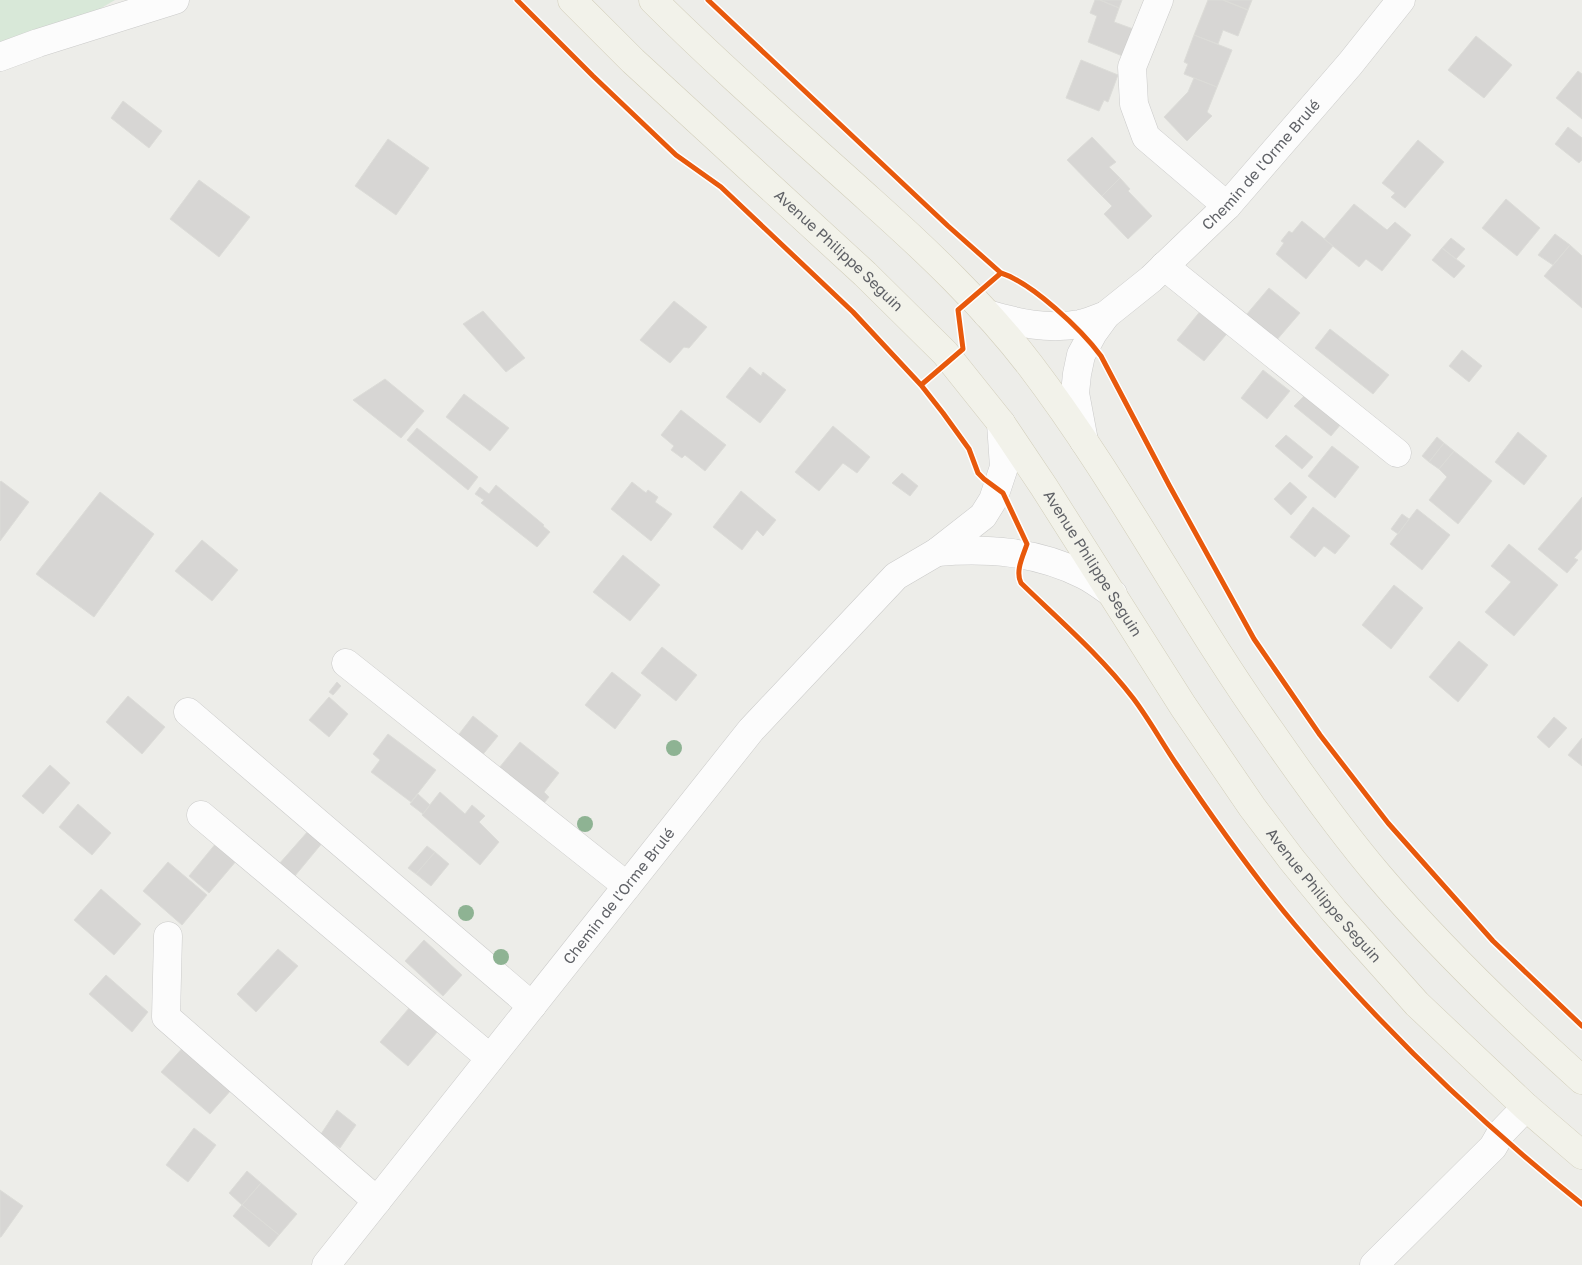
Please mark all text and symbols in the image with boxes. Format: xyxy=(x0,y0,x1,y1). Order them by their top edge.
street label: Chemin de l'Orme Brulé xyxy=(1198,95,1323,233)
street label: Avenue Philippe Seguin xyxy=(771,185,907,315)
street label: Avenue Philippe Seguin xyxy=(1040,487,1146,639)
street label: Chemin de l'Orme Brulé xyxy=(559,824,678,967)
street label: Avenue Philippe Seguin xyxy=(1263,824,1386,966)

